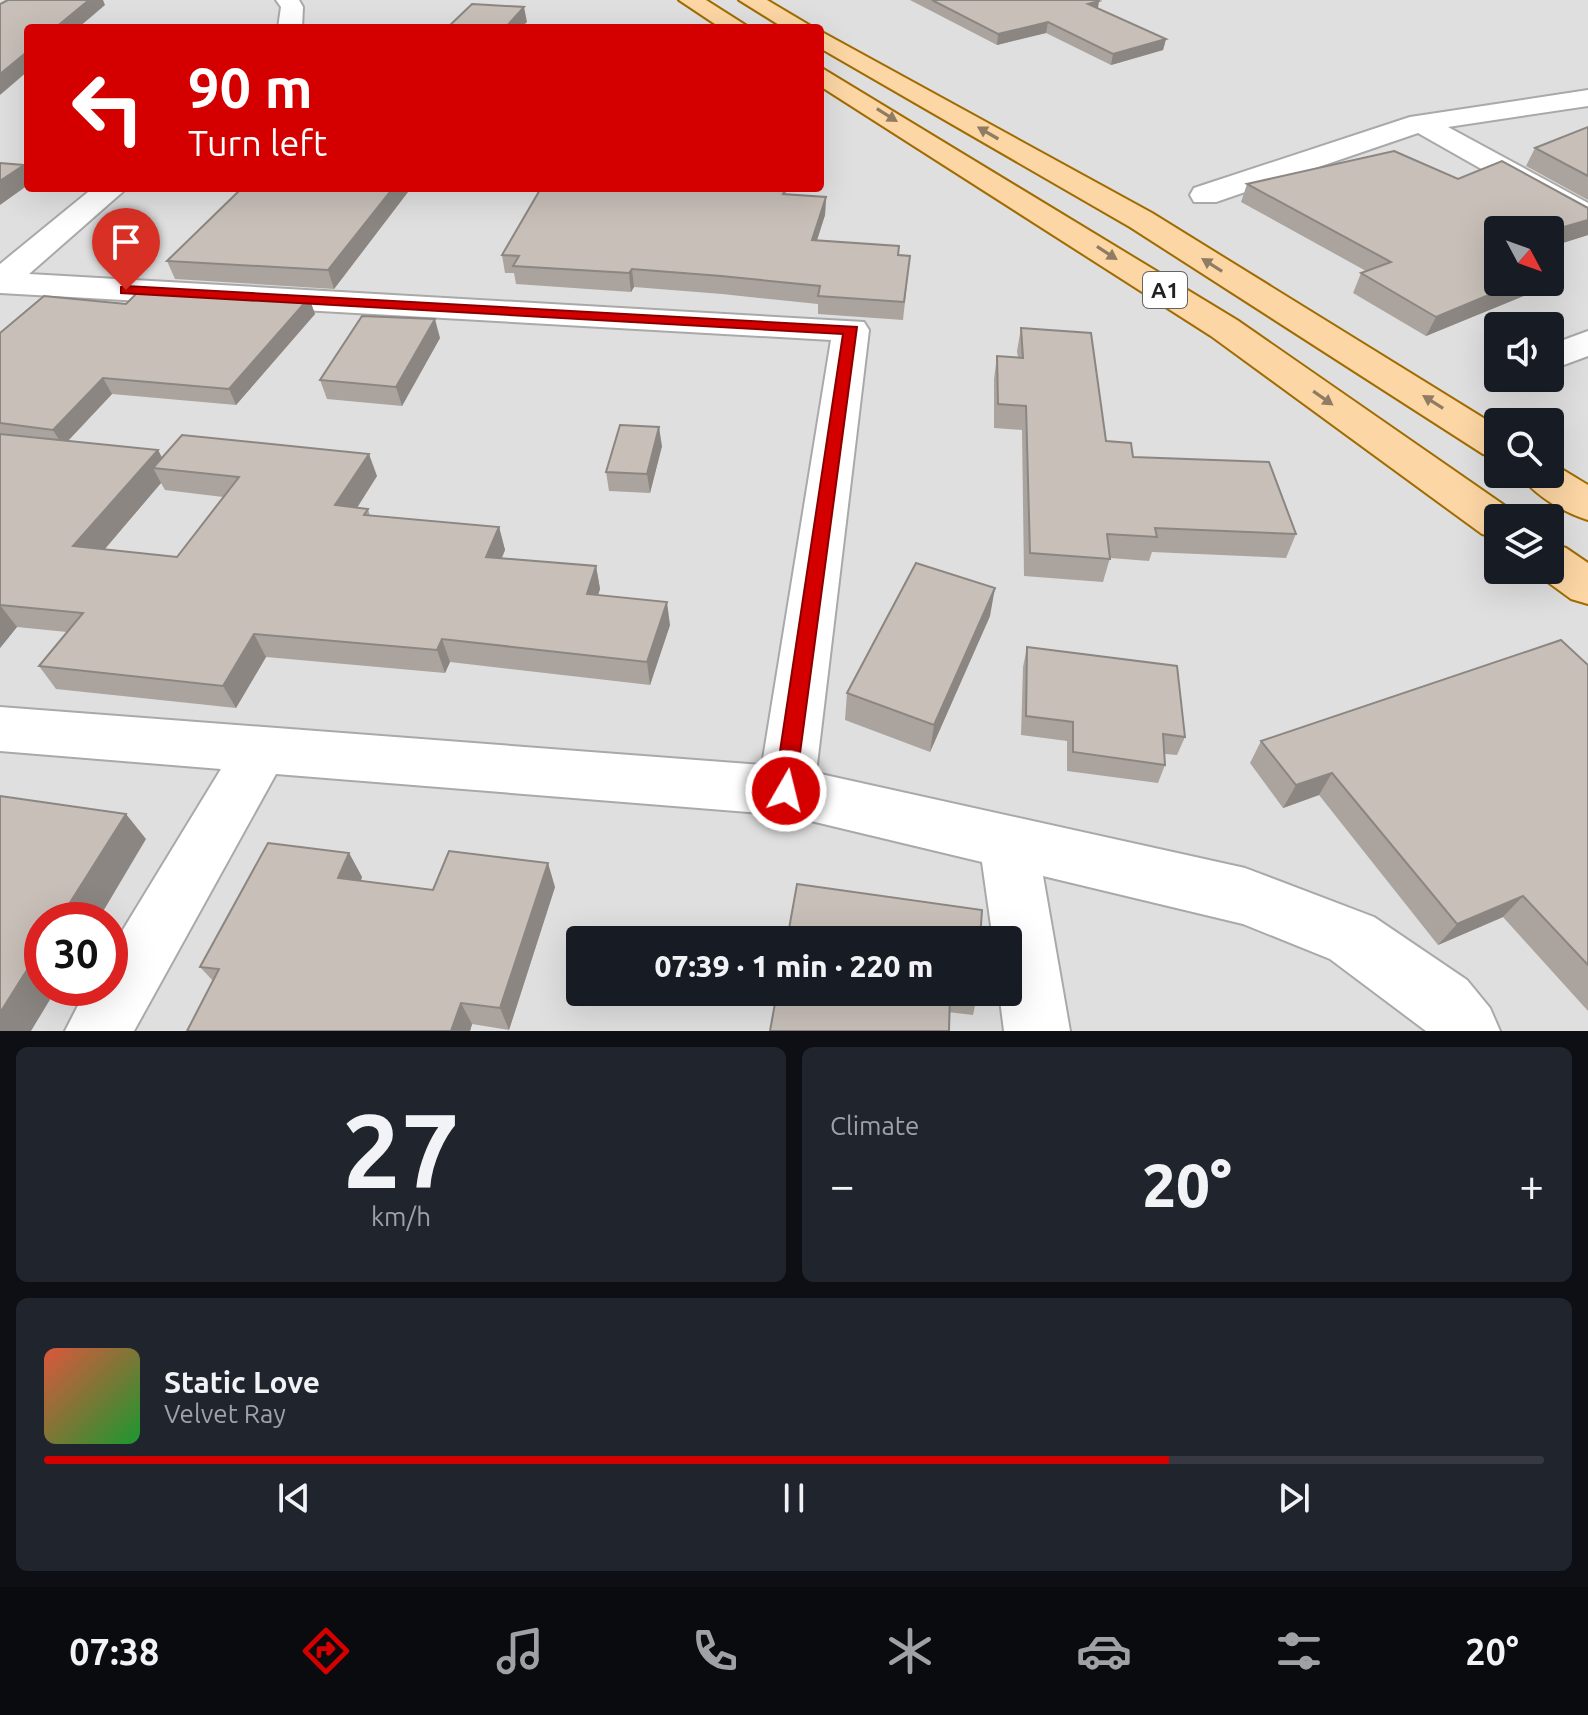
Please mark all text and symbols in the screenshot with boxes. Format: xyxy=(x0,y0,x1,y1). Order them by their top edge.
icon: left xyxy=(56,56,160,160)
text: 90 m xyxy=(188,56,313,119)
one-way arrow xyxy=(876,108,898,122)
text: Turn left xyxy=(188,122,327,163)
one-way arrow xyxy=(977,126,999,140)
pin xyxy=(92,208,160,290)
north arrow xyxy=(1484,216,1564,296)
map controls xyxy=(1484,216,1564,584)
icon: arrive xyxy=(104,220,148,264)
one-way arrow xyxy=(1096,245,1118,260)
one-way arrow xyxy=(1202,257,1223,272)
road number: A1 xyxy=(1143,272,1187,308)
button: sound xyxy=(1484,312,1564,392)
one-way arrow xyxy=(1312,390,1333,406)
one-way arrow xyxy=(1422,396,1444,410)
button: search xyxy=(1484,408,1564,488)
button: layers xyxy=(1484,504,1564,584)
position arrow xyxy=(744,749,828,833)
speed limit sign: 30 xyxy=(24,902,128,1006)
text: 07:39 · 1 min · 220 m xyxy=(655,949,933,983)
text: 27 xyxy=(342,1091,460,1208)
text: Climate xyxy=(830,1111,919,1140)
text: 20° xyxy=(1142,1151,1232,1218)
text: − xyxy=(830,1160,855,1209)
text: + xyxy=(1519,1160,1544,1209)
text: km/h xyxy=(371,1202,431,1231)
text: Static Love xyxy=(164,1365,320,1399)
text: Velvet Ray xyxy=(164,1399,286,1428)
icon: previous xyxy=(272,1476,316,1520)
icon: pause xyxy=(772,1476,816,1520)
icon: next xyxy=(1272,1476,1316,1520)
icon: directions xyxy=(298,1623,354,1679)
icon: music xyxy=(492,1623,548,1679)
icon: phone xyxy=(687,1623,743,1679)
icon: climate xyxy=(882,1623,938,1679)
icon: car xyxy=(1076,1623,1132,1679)
icon: filters xyxy=(1271,1623,1327,1679)
text: 07:38 xyxy=(69,1631,159,1672)
text: 20° xyxy=(1465,1631,1519,1672)

